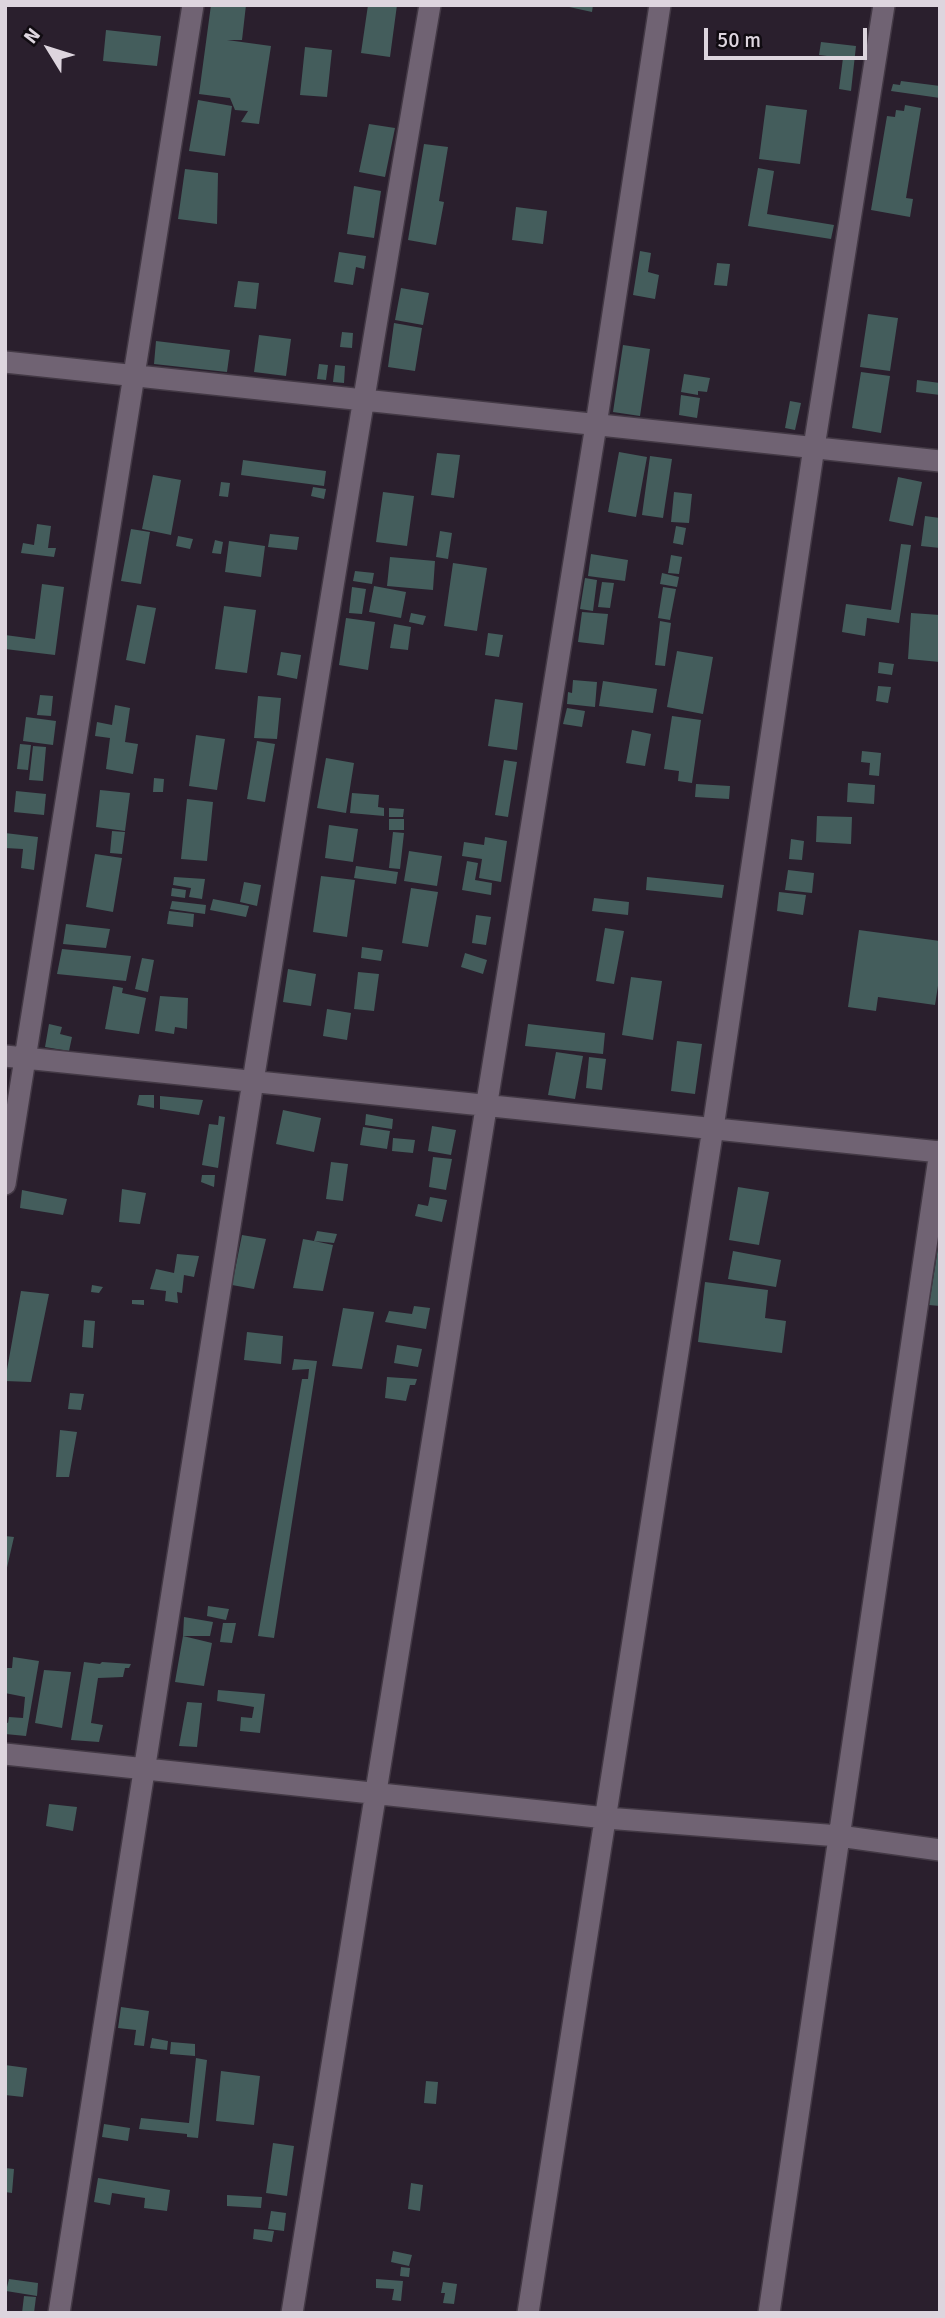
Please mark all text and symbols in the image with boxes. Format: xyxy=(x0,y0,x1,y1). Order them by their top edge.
north arrow xyxy=(14,14,84,84)
scale bar xyxy=(707,14,870,58)
text: N xyxy=(19,23,46,49)
text: 50 m xyxy=(717,27,761,53)

